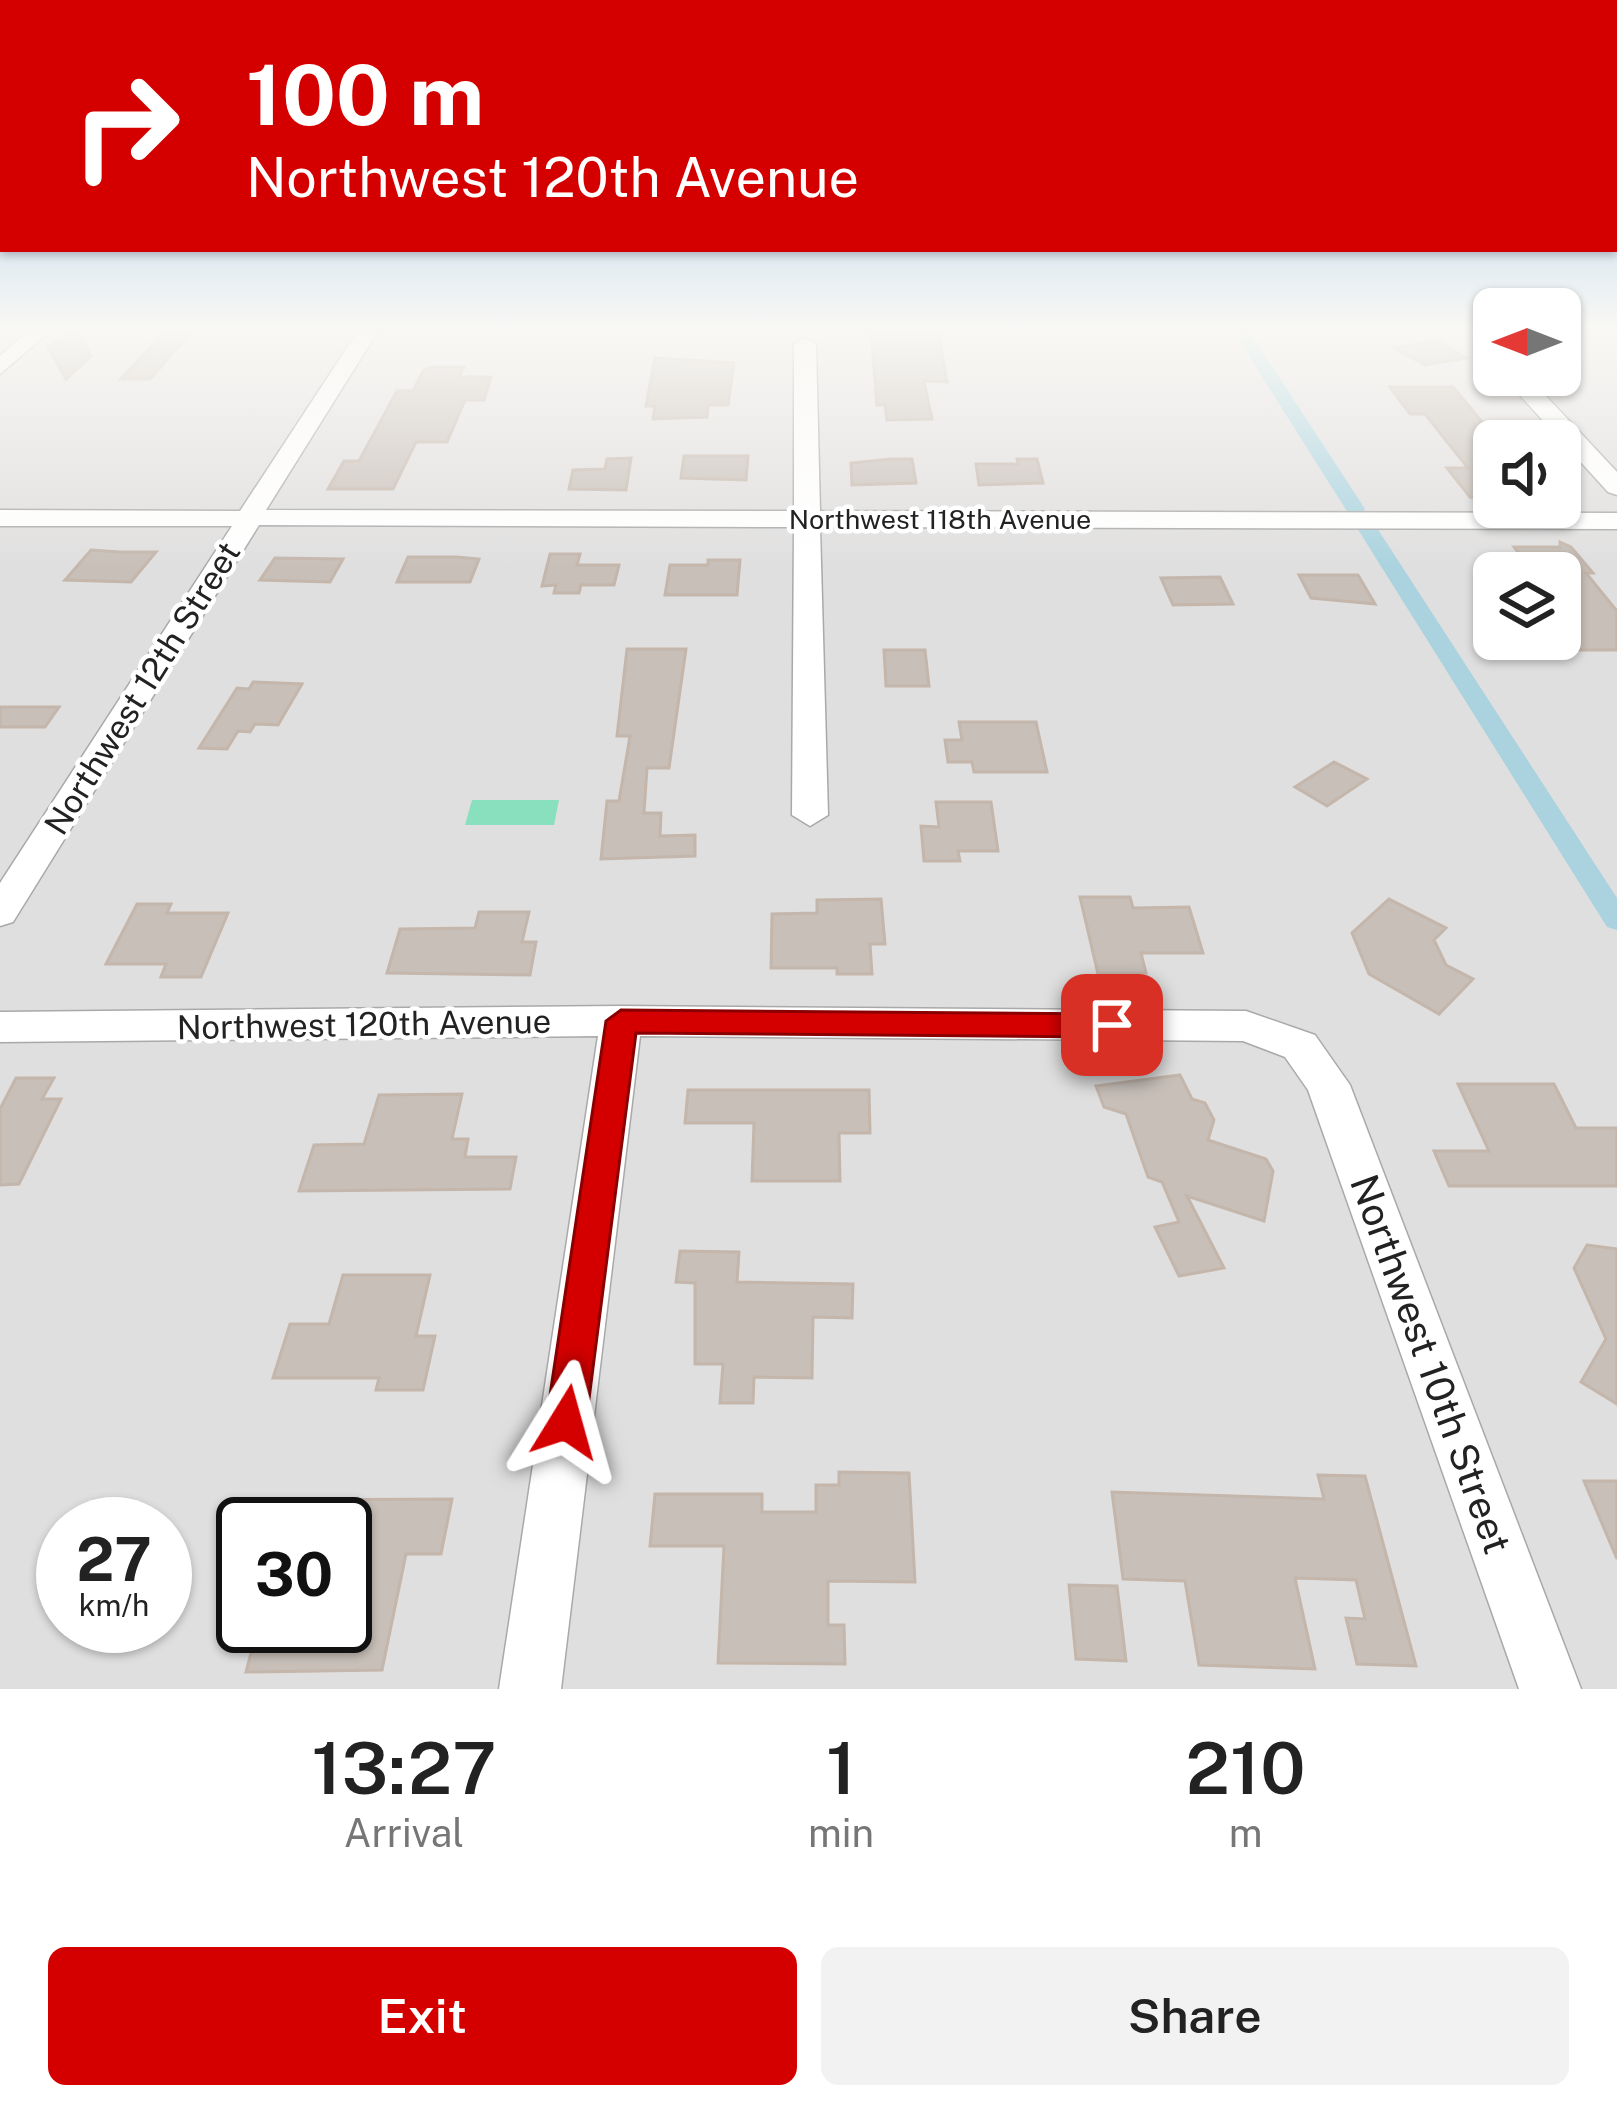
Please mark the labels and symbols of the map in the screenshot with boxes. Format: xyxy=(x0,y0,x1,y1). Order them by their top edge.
north arrow xyxy=(1473,288,1581,396)
street label: Northwest 118th Avenue xyxy=(789,503,1091,535)
street label: Northwest 12th Street xyxy=(36,535,248,841)
pin xyxy=(1061,974,1163,1076)
street label: Northwest 120th Avenue xyxy=(176,1002,552,1046)
street label: Northwest 10th Street xyxy=(1341,1168,1521,1560)
position arrow xyxy=(503,1359,629,1485)
speed limit sign: 30 xyxy=(216,1497,372,1653)

